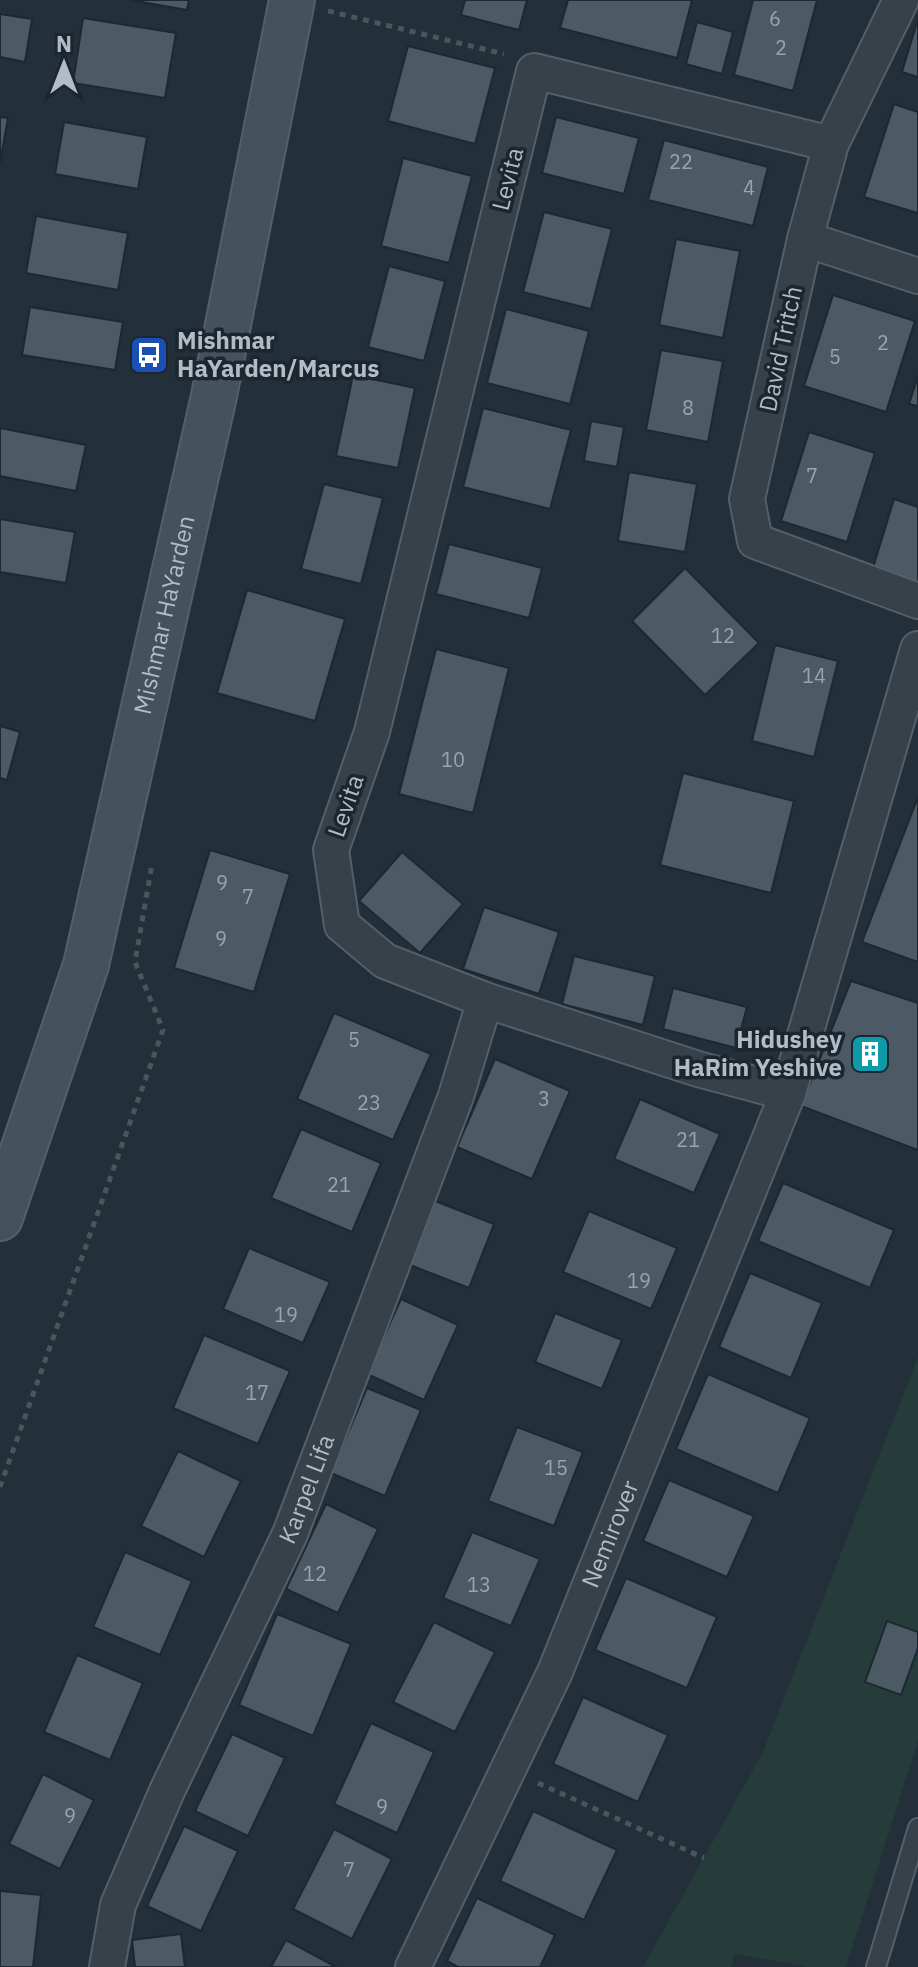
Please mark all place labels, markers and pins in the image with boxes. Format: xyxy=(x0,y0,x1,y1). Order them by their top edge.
place label: Mishmar HaYarden/Marcus xyxy=(177,324,379,384)
bus stop icon: Mishmar HaYarden/Marcus xyxy=(128,334,170,376)
place label: Hidushey HaRim Yeshive xyxy=(674,1023,842,1083)
building icon: Hidushey HaRim Yeshive xyxy=(849,1033,891,1075)

